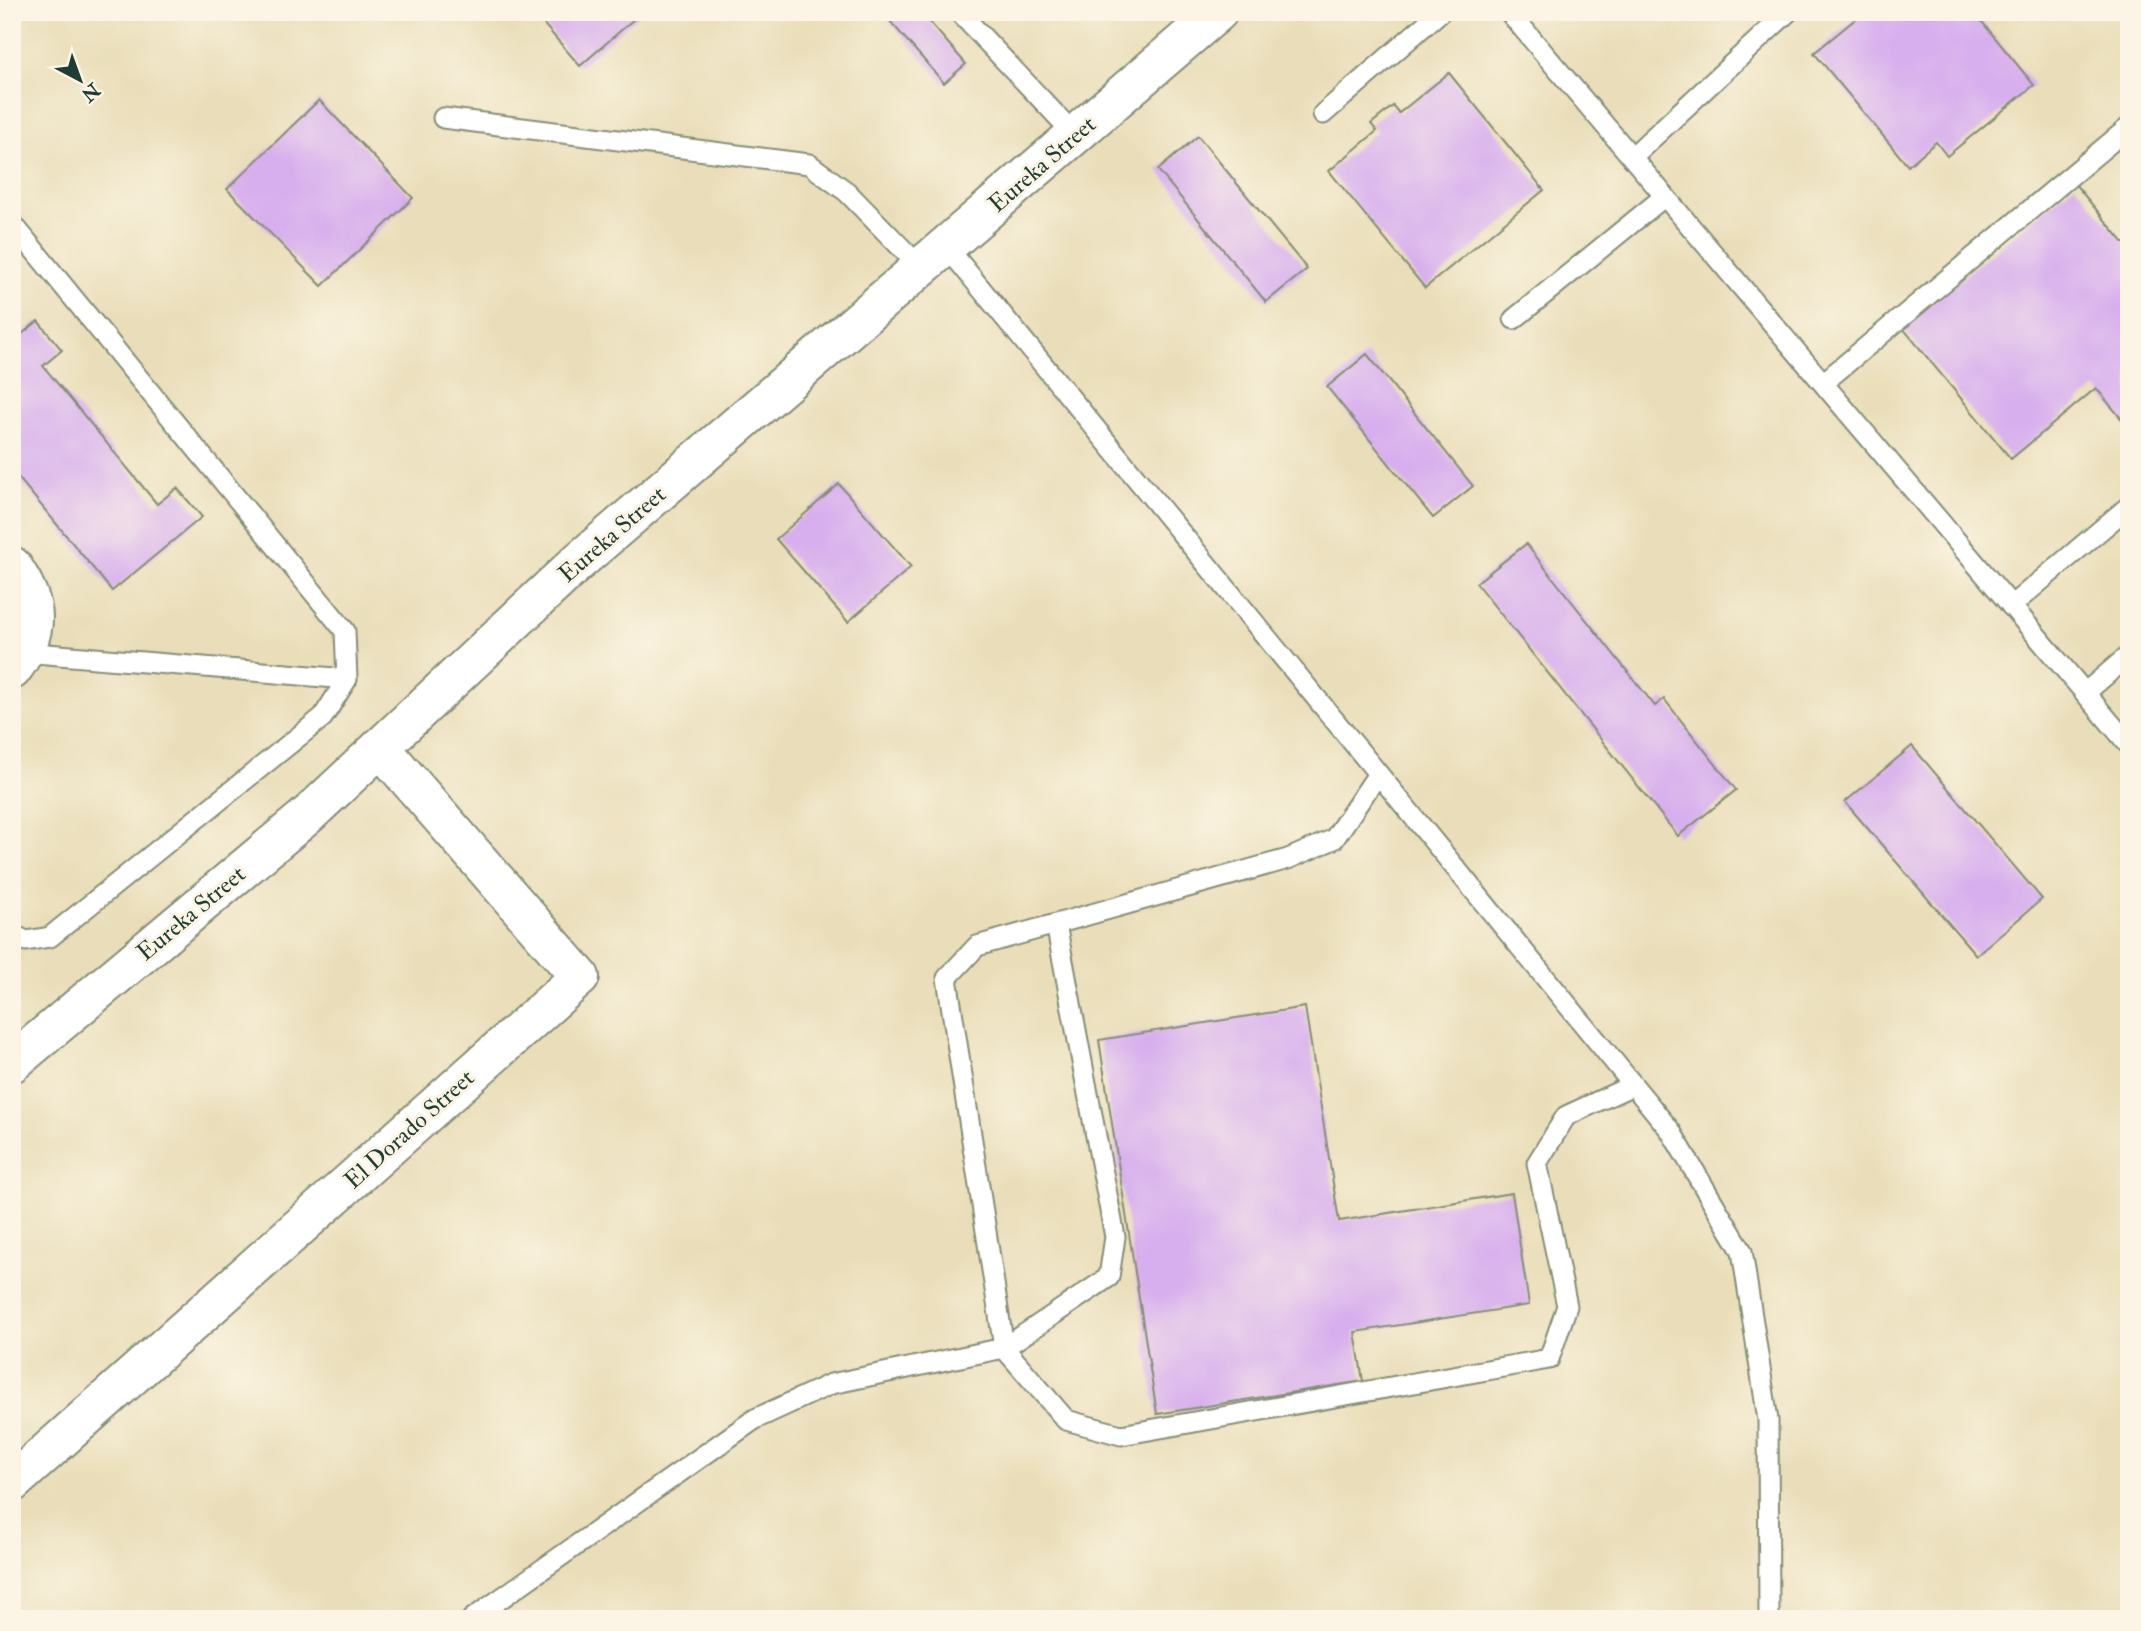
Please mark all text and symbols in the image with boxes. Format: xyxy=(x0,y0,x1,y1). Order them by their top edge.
north arrow xyxy=(46,46,116,116)
text: N xyxy=(75,77,106,107)
street label: Eureka Street xyxy=(982,109,1103,220)
street label: Eureka Street xyxy=(552,479,673,590)
street label: Eureka Street xyxy=(131,859,252,968)
street label: El Dorado Street xyxy=(338,1063,481,1196)

